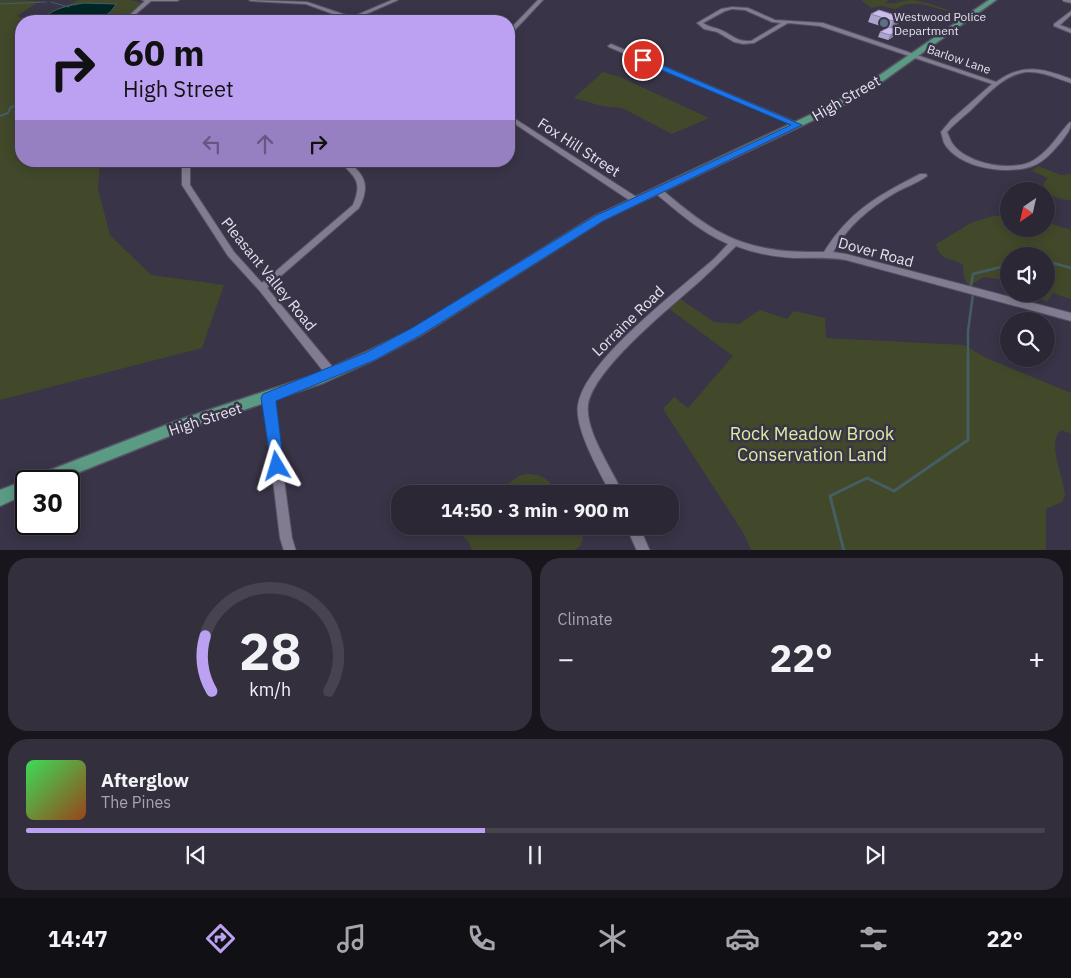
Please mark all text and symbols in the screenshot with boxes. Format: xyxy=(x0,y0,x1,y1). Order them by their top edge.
place label: Westwood Police Department xyxy=(894,9,986,38)
marker: Westwood Police Department xyxy=(878,17,890,29)
text: 60 m xyxy=(123,30,205,76)
icon: right xyxy=(40,35,105,100)
pin xyxy=(622,39,664,81)
street label: Barlow Lane xyxy=(925,41,993,77)
icon: arrive xyxy=(629,46,657,74)
street label: High Street xyxy=(809,71,883,125)
text: High Street xyxy=(123,74,234,103)
street label: Fox Hill Street xyxy=(534,113,624,181)
icon: left xyxy=(198,130,226,158)
icon: ahead xyxy=(251,130,279,158)
icon: right xyxy=(304,130,332,158)
north arrow xyxy=(1000,182,1055,238)
map controls xyxy=(1000,182,1055,367)
street label: Pleasant Valley Road xyxy=(217,213,321,335)
street label: Dover Road xyxy=(836,233,916,271)
button: sound xyxy=(1000,247,1055,302)
street label: Lorraine Road xyxy=(588,282,668,360)
button: search xyxy=(1000,312,1055,367)
street label: High Street xyxy=(166,398,244,440)
park label: Rock Meadow Brook Conservation Land xyxy=(730,422,895,466)
position arrow xyxy=(250,439,302,491)
speed limit sign: 30 xyxy=(15,470,80,535)
text: 14:50 · 3 min · 900 m xyxy=(441,498,629,522)
text: Climate xyxy=(558,609,613,629)
text: 28 xyxy=(239,617,301,684)
text: 22° xyxy=(770,633,833,682)
text: − xyxy=(558,640,574,677)
text: + xyxy=(1028,640,1045,677)
text: km/h xyxy=(249,678,291,701)
text: Afterglow xyxy=(101,768,189,792)
text: The Pines xyxy=(101,792,171,812)
icon: previous xyxy=(182,841,210,869)
icon: pause xyxy=(521,841,549,869)
icon: next xyxy=(861,841,889,869)
icon: directions xyxy=(203,921,238,956)
icon: music xyxy=(334,921,369,956)
icon: phone xyxy=(464,921,499,956)
icon: climate xyxy=(595,921,630,956)
icon: car xyxy=(725,921,760,956)
icon: filters xyxy=(856,921,891,956)
text: 14:47 xyxy=(48,924,108,953)
text: 22° xyxy=(986,924,1023,953)

